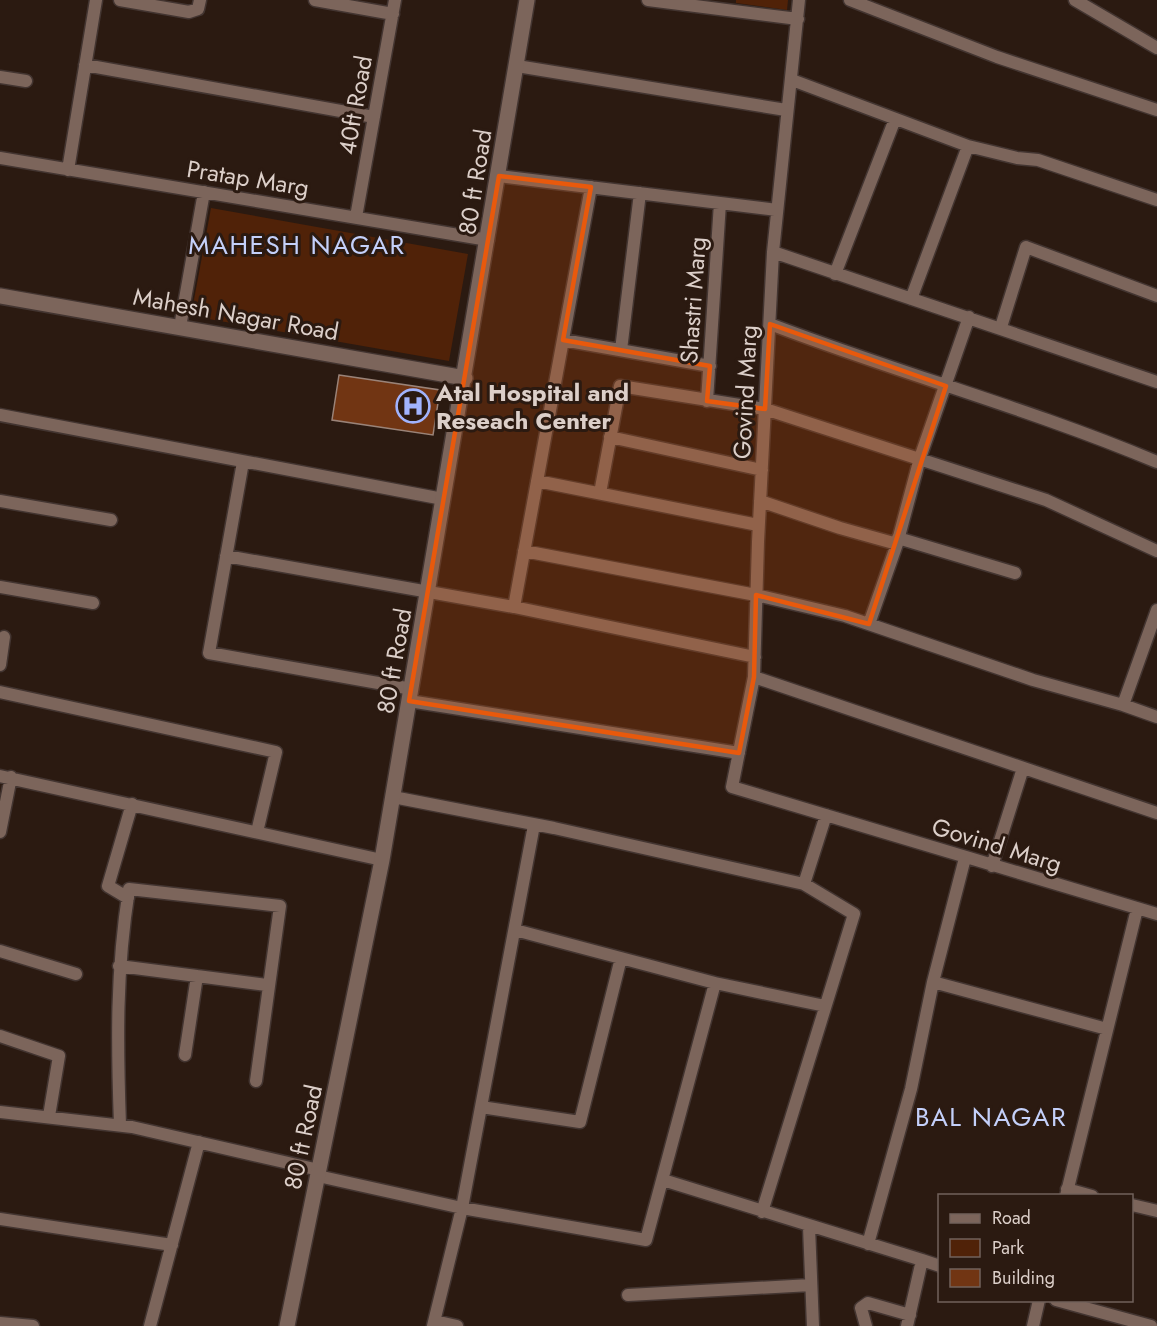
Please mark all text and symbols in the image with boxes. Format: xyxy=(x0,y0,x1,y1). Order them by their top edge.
street label: 40ft Road xyxy=(329,53,381,157)
street label: 80 ft Road xyxy=(449,127,501,237)
street label: Pratap Marg xyxy=(184,151,312,205)
district label: MAHESH NAGAR xyxy=(188,226,406,264)
street label: Shastri Marg xyxy=(671,235,715,365)
street label: Mahesh Nagar Road xyxy=(131,279,341,349)
street label: Govind Marg xyxy=(724,324,766,460)
place label: Atal Hospital and Reseach Center xyxy=(435,375,629,438)
hospital icon: Atal Hospital and Reseach Center xyxy=(395,388,431,424)
street label: 80 ft Road xyxy=(368,606,420,716)
street label: Govind Marg xyxy=(928,809,1066,881)
street label: 80 ft Road xyxy=(275,1081,331,1193)
district label: BAL NAGAR xyxy=(915,1098,1067,1136)
legend xyxy=(938,1194,1133,1302)
text: Road xyxy=(992,1205,1031,1231)
text: Park xyxy=(992,1235,1024,1261)
text: Building xyxy=(992,1265,1055,1291)

